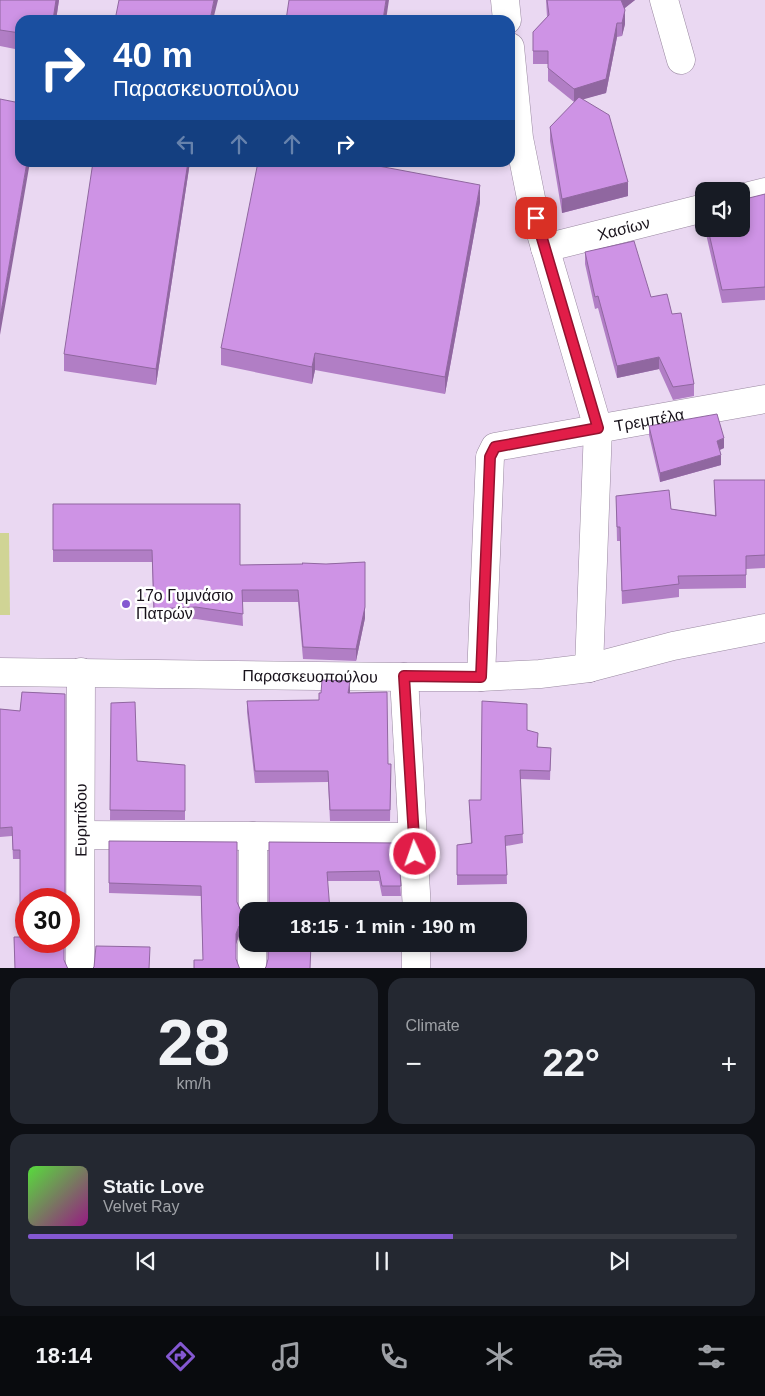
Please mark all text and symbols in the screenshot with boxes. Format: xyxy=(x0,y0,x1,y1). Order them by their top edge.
icon: right xyxy=(30,35,95,100)
text: 40 m xyxy=(113,35,193,74)
text: Παρασκευοπούλου xyxy=(113,76,299,101)
icon: left xyxy=(172,130,200,158)
icon: ahead xyxy=(225,130,253,158)
icon: ahead xyxy=(278,130,306,158)
icon: right xyxy=(331,130,359,158)
map controls xyxy=(695,182,750,237)
button: sound xyxy=(695,182,750,237)
pin xyxy=(515,197,557,239)
icon: arrive xyxy=(522,204,550,232)
street label: Χασίων xyxy=(595,213,652,243)
street label: Τρεμπέλα xyxy=(613,405,685,434)
place label: 17ο Γυμνάσιο Πατρών xyxy=(136,587,234,622)
marker: 17ο Γυμνάσιο Πατρών xyxy=(120,598,132,610)
street label: Παρασκευοπούλου xyxy=(242,666,378,685)
street label: Ευριπίδου xyxy=(72,783,89,857)
position arrow xyxy=(388,827,440,879)
speed limit sign: 30 xyxy=(15,888,80,953)
text: 18:15 · 1 min · 190 m xyxy=(290,916,476,937)
text: 28 xyxy=(158,1006,230,1079)
text: Climate xyxy=(406,1017,460,1034)
text: 22° xyxy=(543,1042,600,1084)
text: − xyxy=(406,1048,422,1079)
text: + xyxy=(721,1048,737,1079)
text: km/h xyxy=(176,1075,211,1092)
text: Static Love xyxy=(103,1176,204,1197)
text: Velvet Ray xyxy=(103,1198,179,1215)
icon: previous xyxy=(132,1247,160,1275)
icon: pause xyxy=(368,1247,396,1275)
icon: next xyxy=(605,1247,633,1275)
icon: directions xyxy=(163,1339,198,1374)
icon: music xyxy=(269,1339,304,1374)
icon: phone xyxy=(376,1339,411,1374)
icon: climate xyxy=(482,1339,517,1374)
icon: car xyxy=(588,1339,623,1374)
icon: filters xyxy=(694,1339,729,1374)
text: 18:14 xyxy=(36,1343,92,1368)

